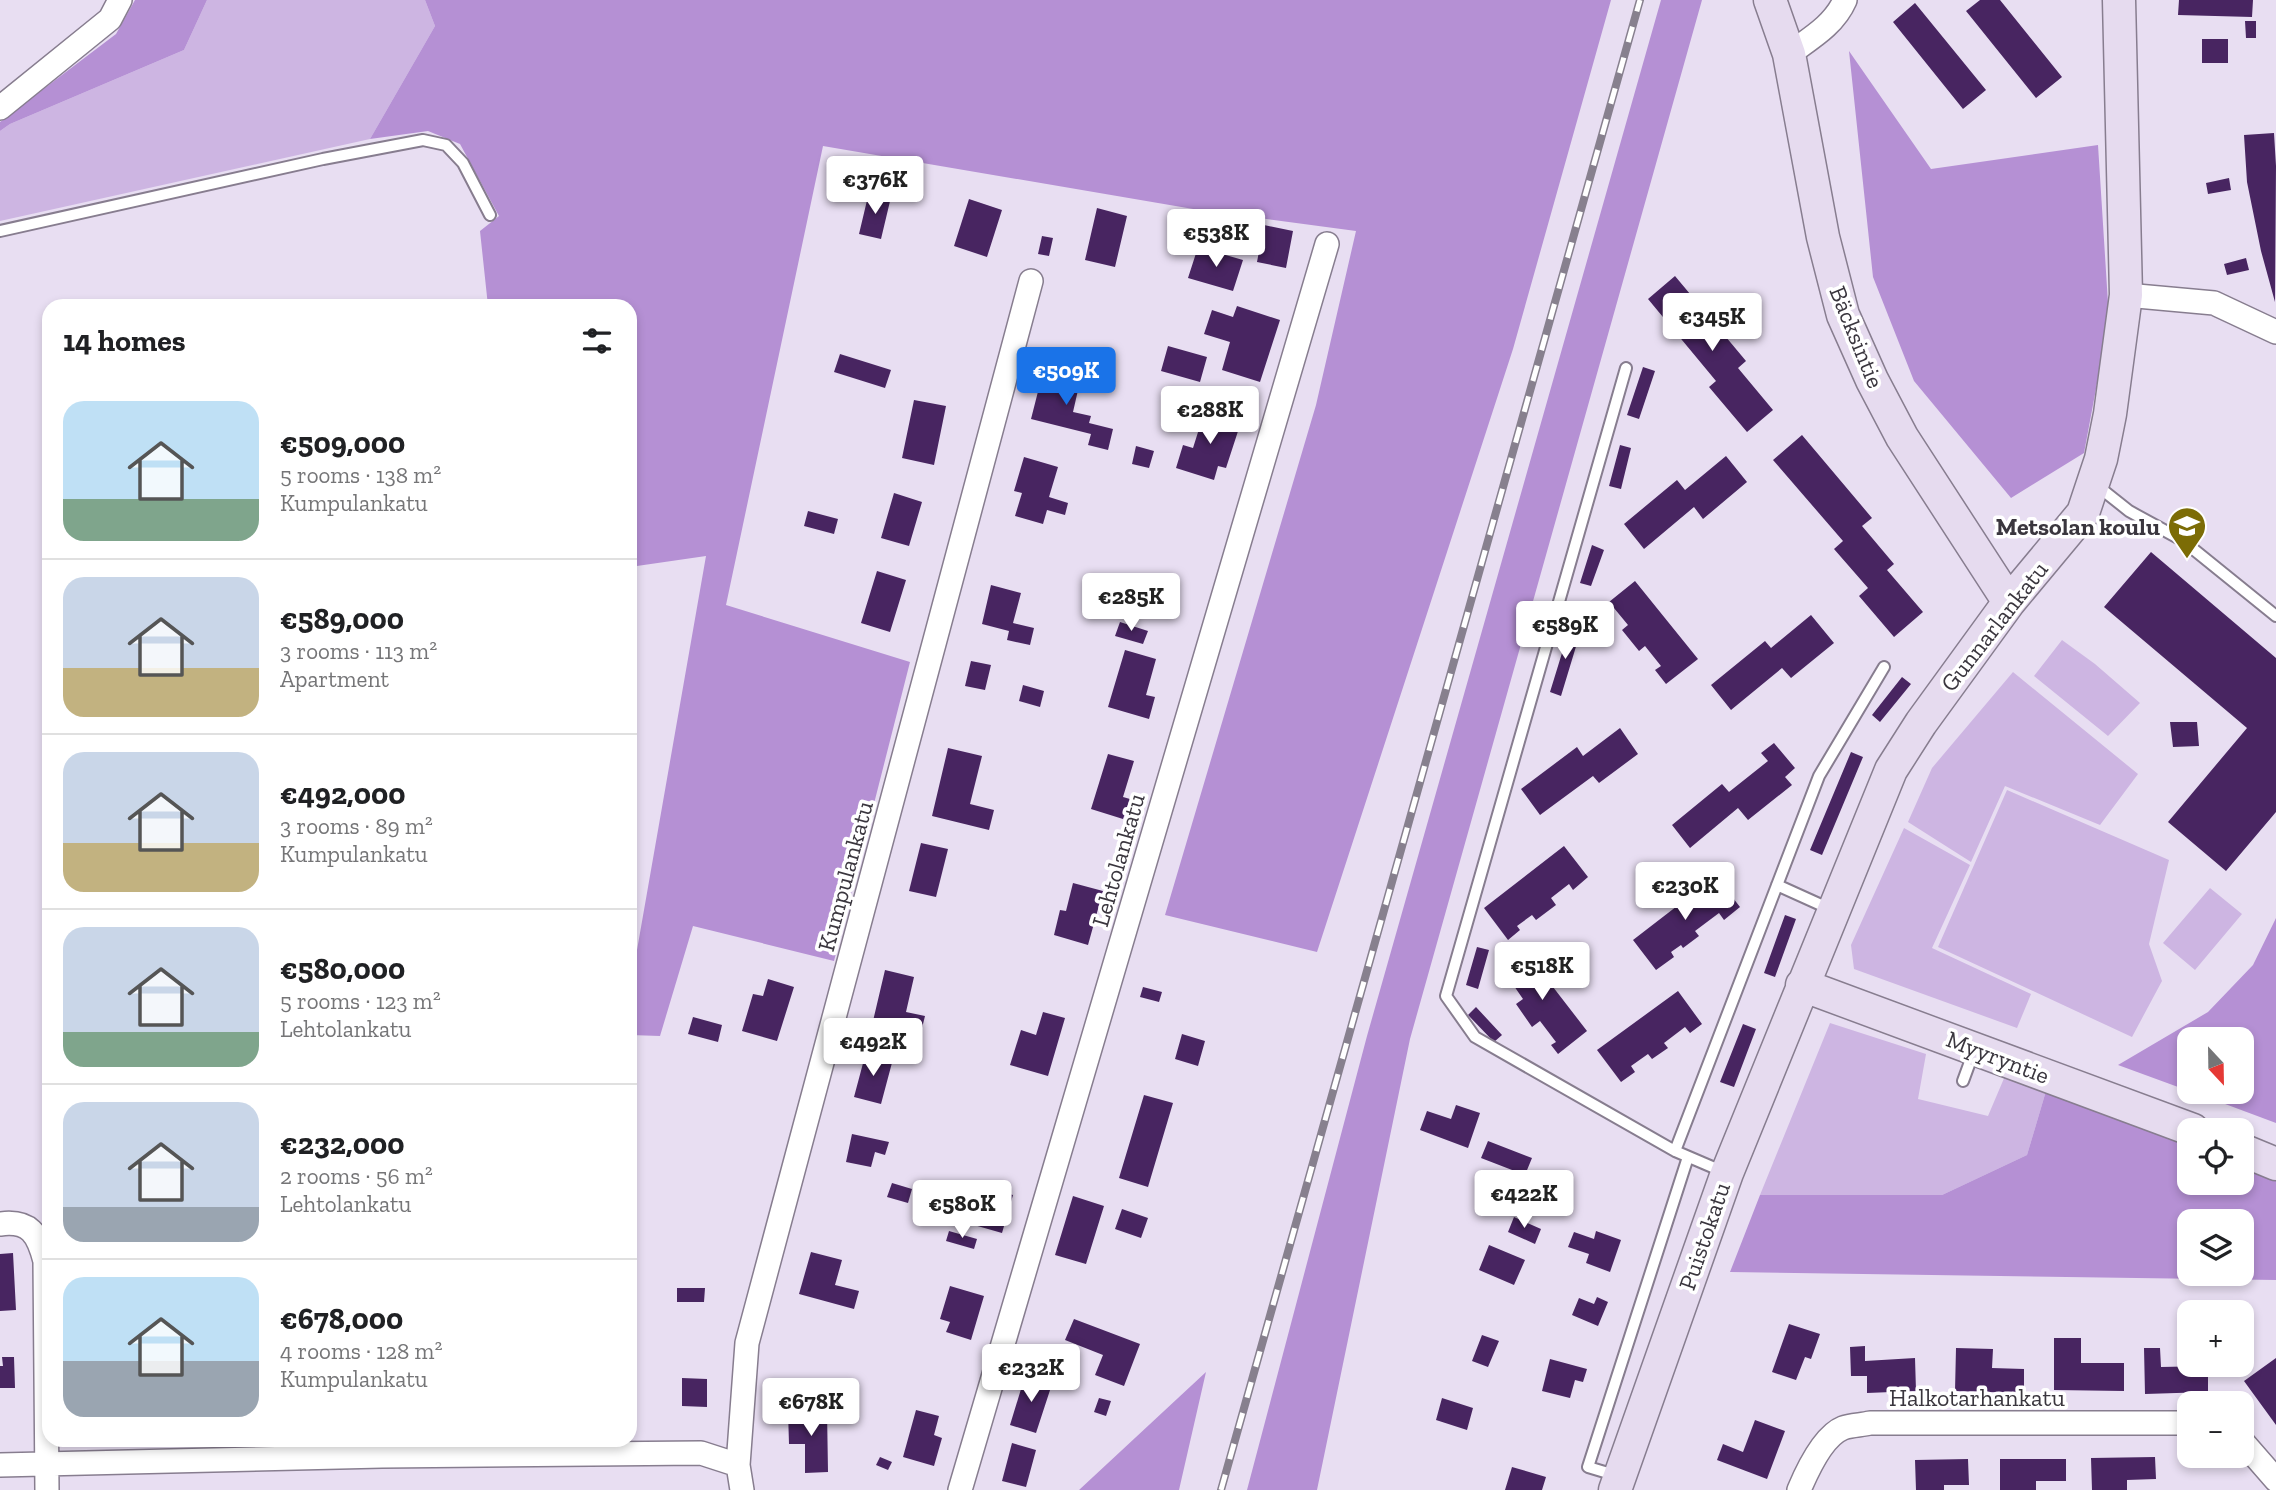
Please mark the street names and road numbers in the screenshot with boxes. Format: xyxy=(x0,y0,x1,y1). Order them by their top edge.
street label: Bäcksintie xyxy=(1823,282,1891,392)
street label: Gunnarlankatu xyxy=(1934,555,2054,697)
street label: Lehtolankatu xyxy=(1085,790,1151,930)
street label: Kumpulankatu xyxy=(811,797,879,954)
street label: Myyryntie xyxy=(1942,1024,2054,1090)
street label: Puistokatu xyxy=(1672,1178,1736,1294)
street label: Halkotarhankatu xyxy=(1889,1383,2065,1412)

